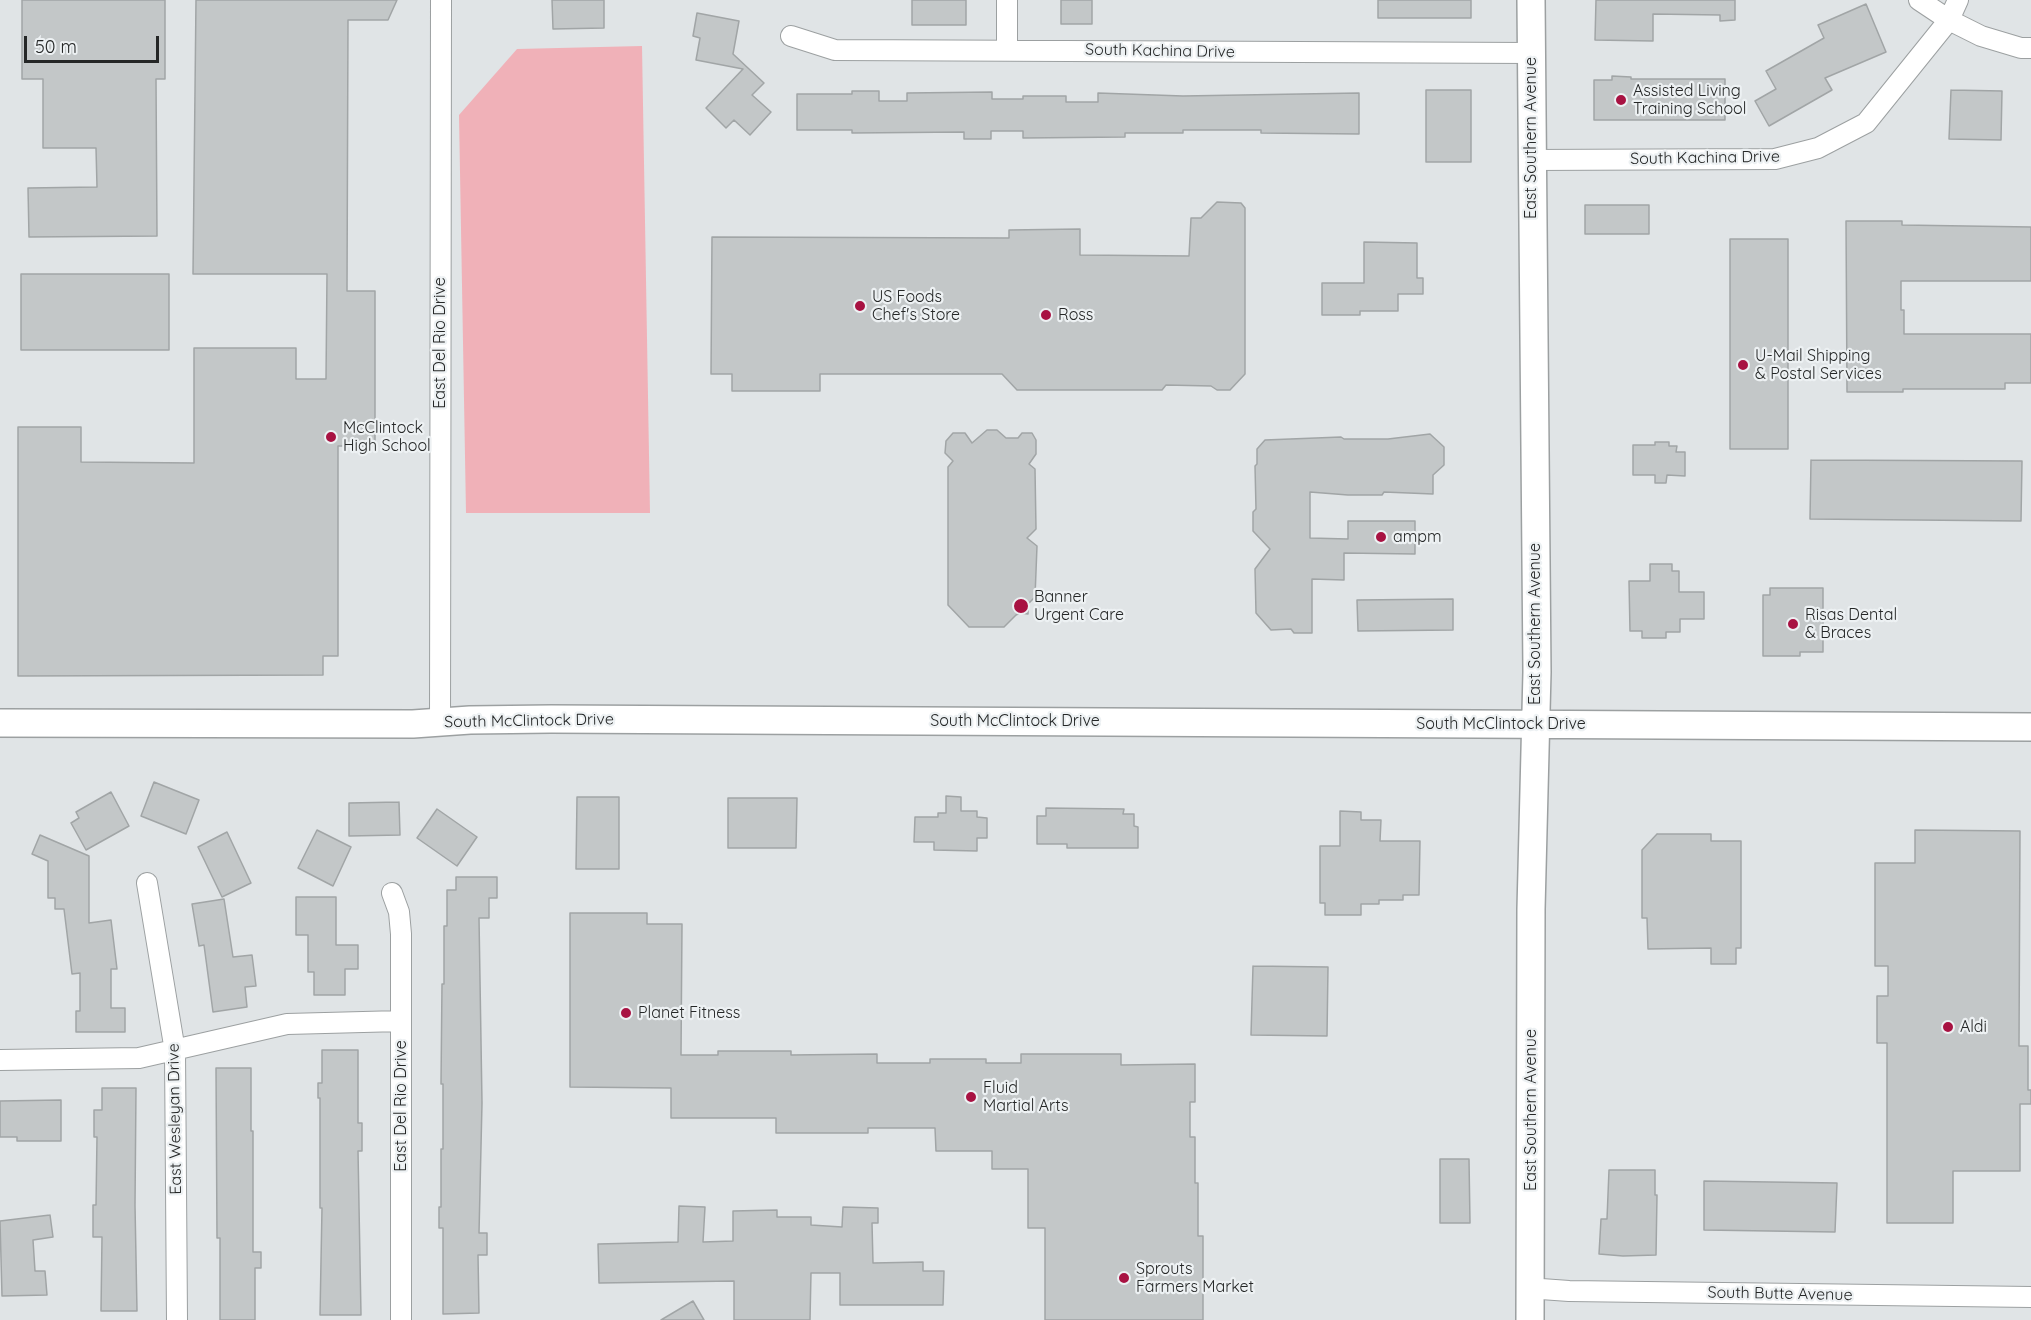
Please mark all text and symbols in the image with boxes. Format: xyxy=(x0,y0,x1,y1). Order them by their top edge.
scale bar xyxy=(27,24,162,62)
text: 50 m xyxy=(35,35,77,58)
street label: South Kachina Drive xyxy=(1085,40,1235,62)
street label: East Southern Avenue xyxy=(1521,57,1541,219)
place label: Assisted Living Training School xyxy=(1633,81,1746,119)
marker: Assisted Living Training School xyxy=(1614,93,1628,107)
street label: South Kachina Drive xyxy=(1630,147,1780,169)
street label: East Del Rio Drive xyxy=(430,277,450,409)
place label: US Foods Chef's Store xyxy=(872,287,960,325)
marker: US Foods Chef's Store xyxy=(853,299,867,313)
place label: Ross xyxy=(1058,305,1093,325)
marker: Ross xyxy=(1039,308,1053,322)
place label: U-Mail Shipping & Postal Services xyxy=(1755,346,1882,384)
marker: U-Mail Shipping & Postal Services xyxy=(1736,358,1750,372)
place label: McClintock High School xyxy=(343,418,431,456)
marker: McClintock High School xyxy=(324,430,338,444)
place label: ampm xyxy=(1393,527,1442,547)
marker: ampm xyxy=(1374,530,1388,544)
street label: East Southern Avenue xyxy=(1525,543,1545,705)
place label: Banner Urgent Care xyxy=(1034,587,1124,625)
marker: Banner Urgent Care xyxy=(1012,597,1030,615)
place label: Risas Dental & Braces xyxy=(1805,605,1897,643)
marker: Risas Dental & Braces xyxy=(1786,617,1800,631)
street label: South McClintock Drive xyxy=(444,710,614,732)
street label: South McClintock Drive xyxy=(930,711,1100,731)
street label: South McClintock Drive xyxy=(1416,714,1586,734)
place label: Planet Fitness xyxy=(638,1003,740,1023)
marker: Planet Fitness xyxy=(619,1006,633,1020)
place label: Aldi xyxy=(1960,1017,1987,1037)
marker: Aldi xyxy=(1941,1020,1955,1034)
street label: East Southern Avenue xyxy=(1521,1029,1541,1191)
street label: East Del Rio Drive xyxy=(391,1040,411,1172)
street label: East Wesleyan Drive xyxy=(164,1043,186,1195)
place label: Fluid Martial Arts xyxy=(983,1078,1068,1116)
marker: Fluid Martial Arts xyxy=(964,1090,978,1104)
place label: Sprouts Farmers Market xyxy=(1136,1259,1254,1297)
marker: Sprouts Farmers Market xyxy=(1117,1271,1131,1285)
street label: South Butte Avenue xyxy=(1707,1283,1853,1305)

